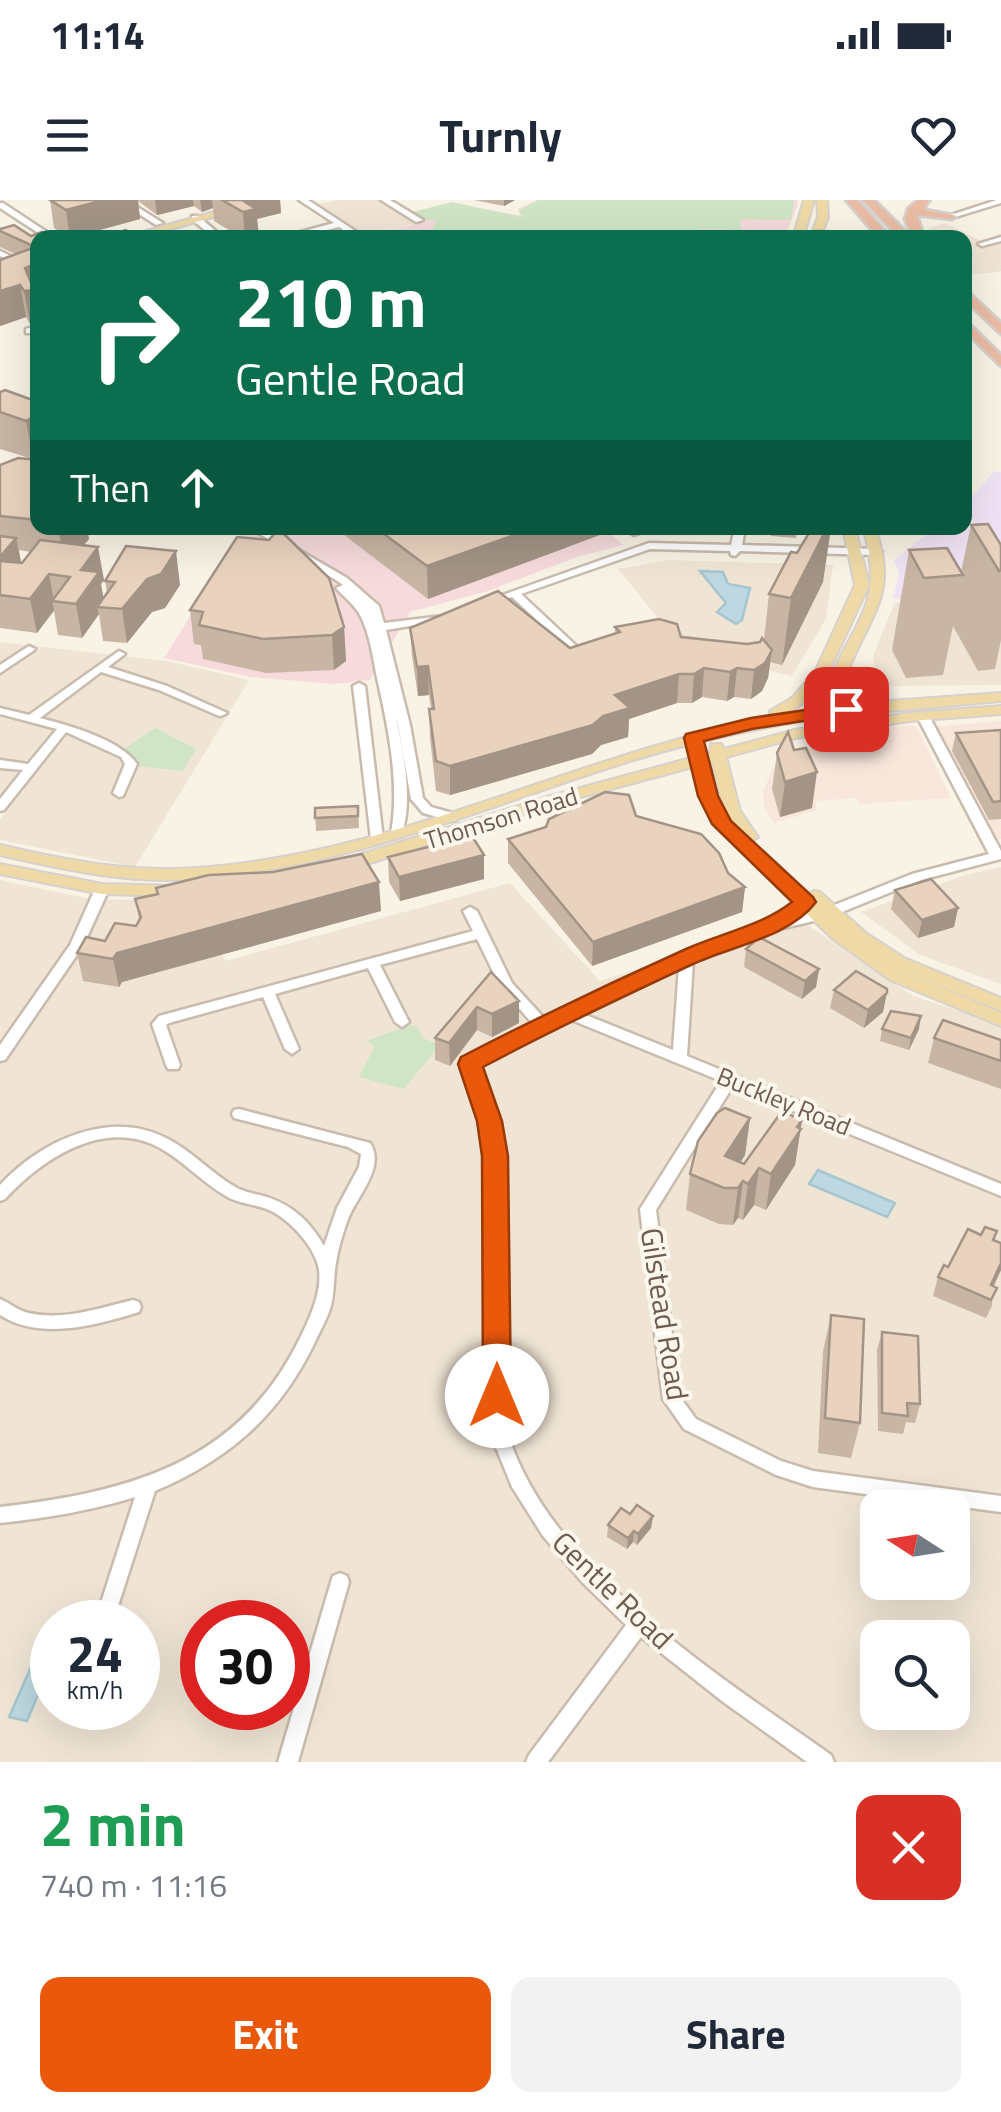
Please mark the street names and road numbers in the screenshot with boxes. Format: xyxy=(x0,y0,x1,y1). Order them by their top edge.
street label: Thomson Road xyxy=(420,777,582,859)
street label: Buckley Road xyxy=(711,1057,857,1145)
street label: Gilstead Road xyxy=(629,1224,701,1404)
street label: Gentle Road xyxy=(542,1520,684,1660)

